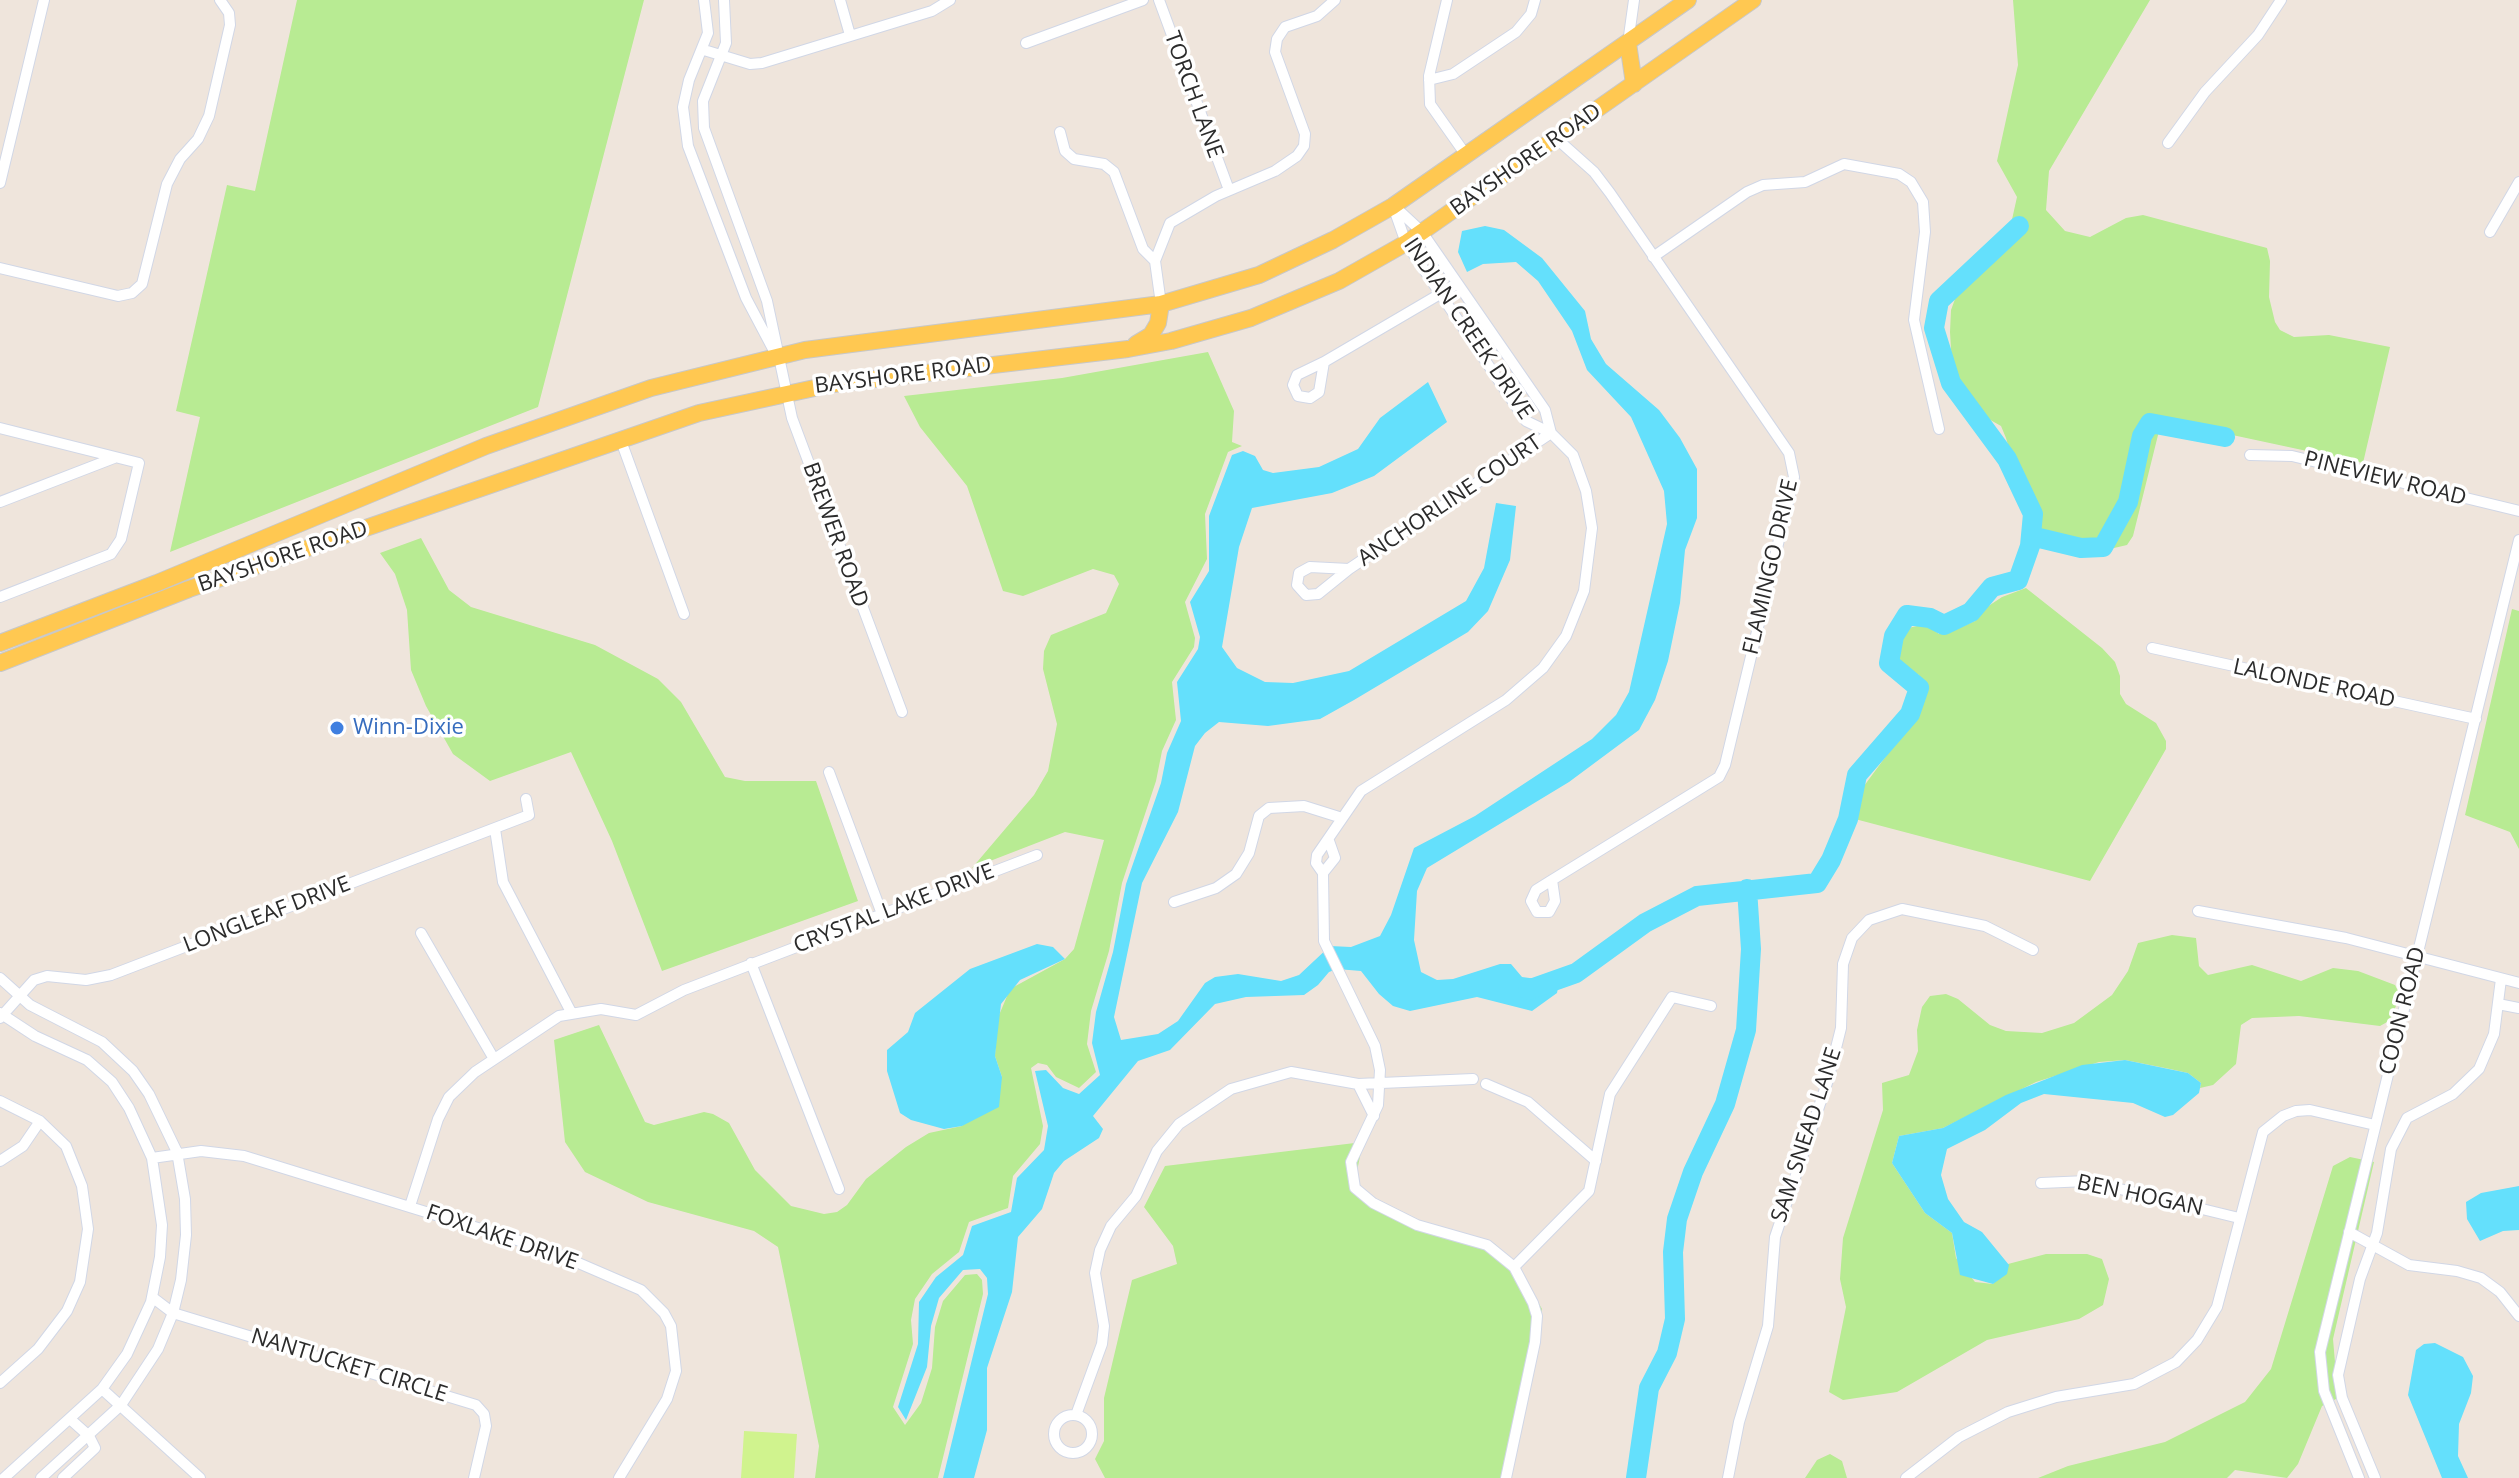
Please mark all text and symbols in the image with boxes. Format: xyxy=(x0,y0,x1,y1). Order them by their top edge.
street label: TORCH LANE xyxy=(1158,28,1228,162)
street label: BAYSHORE ROAD xyxy=(1446,98,1606,222)
street label: INDIAN CREEK DRIVE xyxy=(1397,233,1539,425)
street label: BAYSHORE ROAD xyxy=(813,352,993,400)
street label: ANCHORLINE COURT xyxy=(1353,430,1547,572)
street label: PINEVIEW ROAD xyxy=(2301,446,2469,512)
street label: BREWER ROAD xyxy=(797,459,873,611)
street label: FLAMINGO DRIVE xyxy=(1738,477,1804,657)
street label: BAYSHORE ROAD xyxy=(195,516,371,598)
street label: LALONDE ROAD xyxy=(2231,654,2397,714)
place label: Winn-Dixie xyxy=(353,715,464,741)
marker: Winn-Dixie xyxy=(328,719,346,737)
street label: CRYSTAL LAKE DRIVE xyxy=(790,859,998,959)
street label: LONGLEAF DRIVE xyxy=(180,871,354,959)
street label: COON ROAD xyxy=(2374,944,2432,1078)
street label: SAM SNEAD LANE xyxy=(1766,1044,1848,1226)
street label: BEN HOGAN xyxy=(2074,1170,2206,1222)
street label: FOXLAKE DRIVE xyxy=(423,1200,581,1276)
street label: NANTUCKET CIRCLE xyxy=(248,1324,450,1408)

